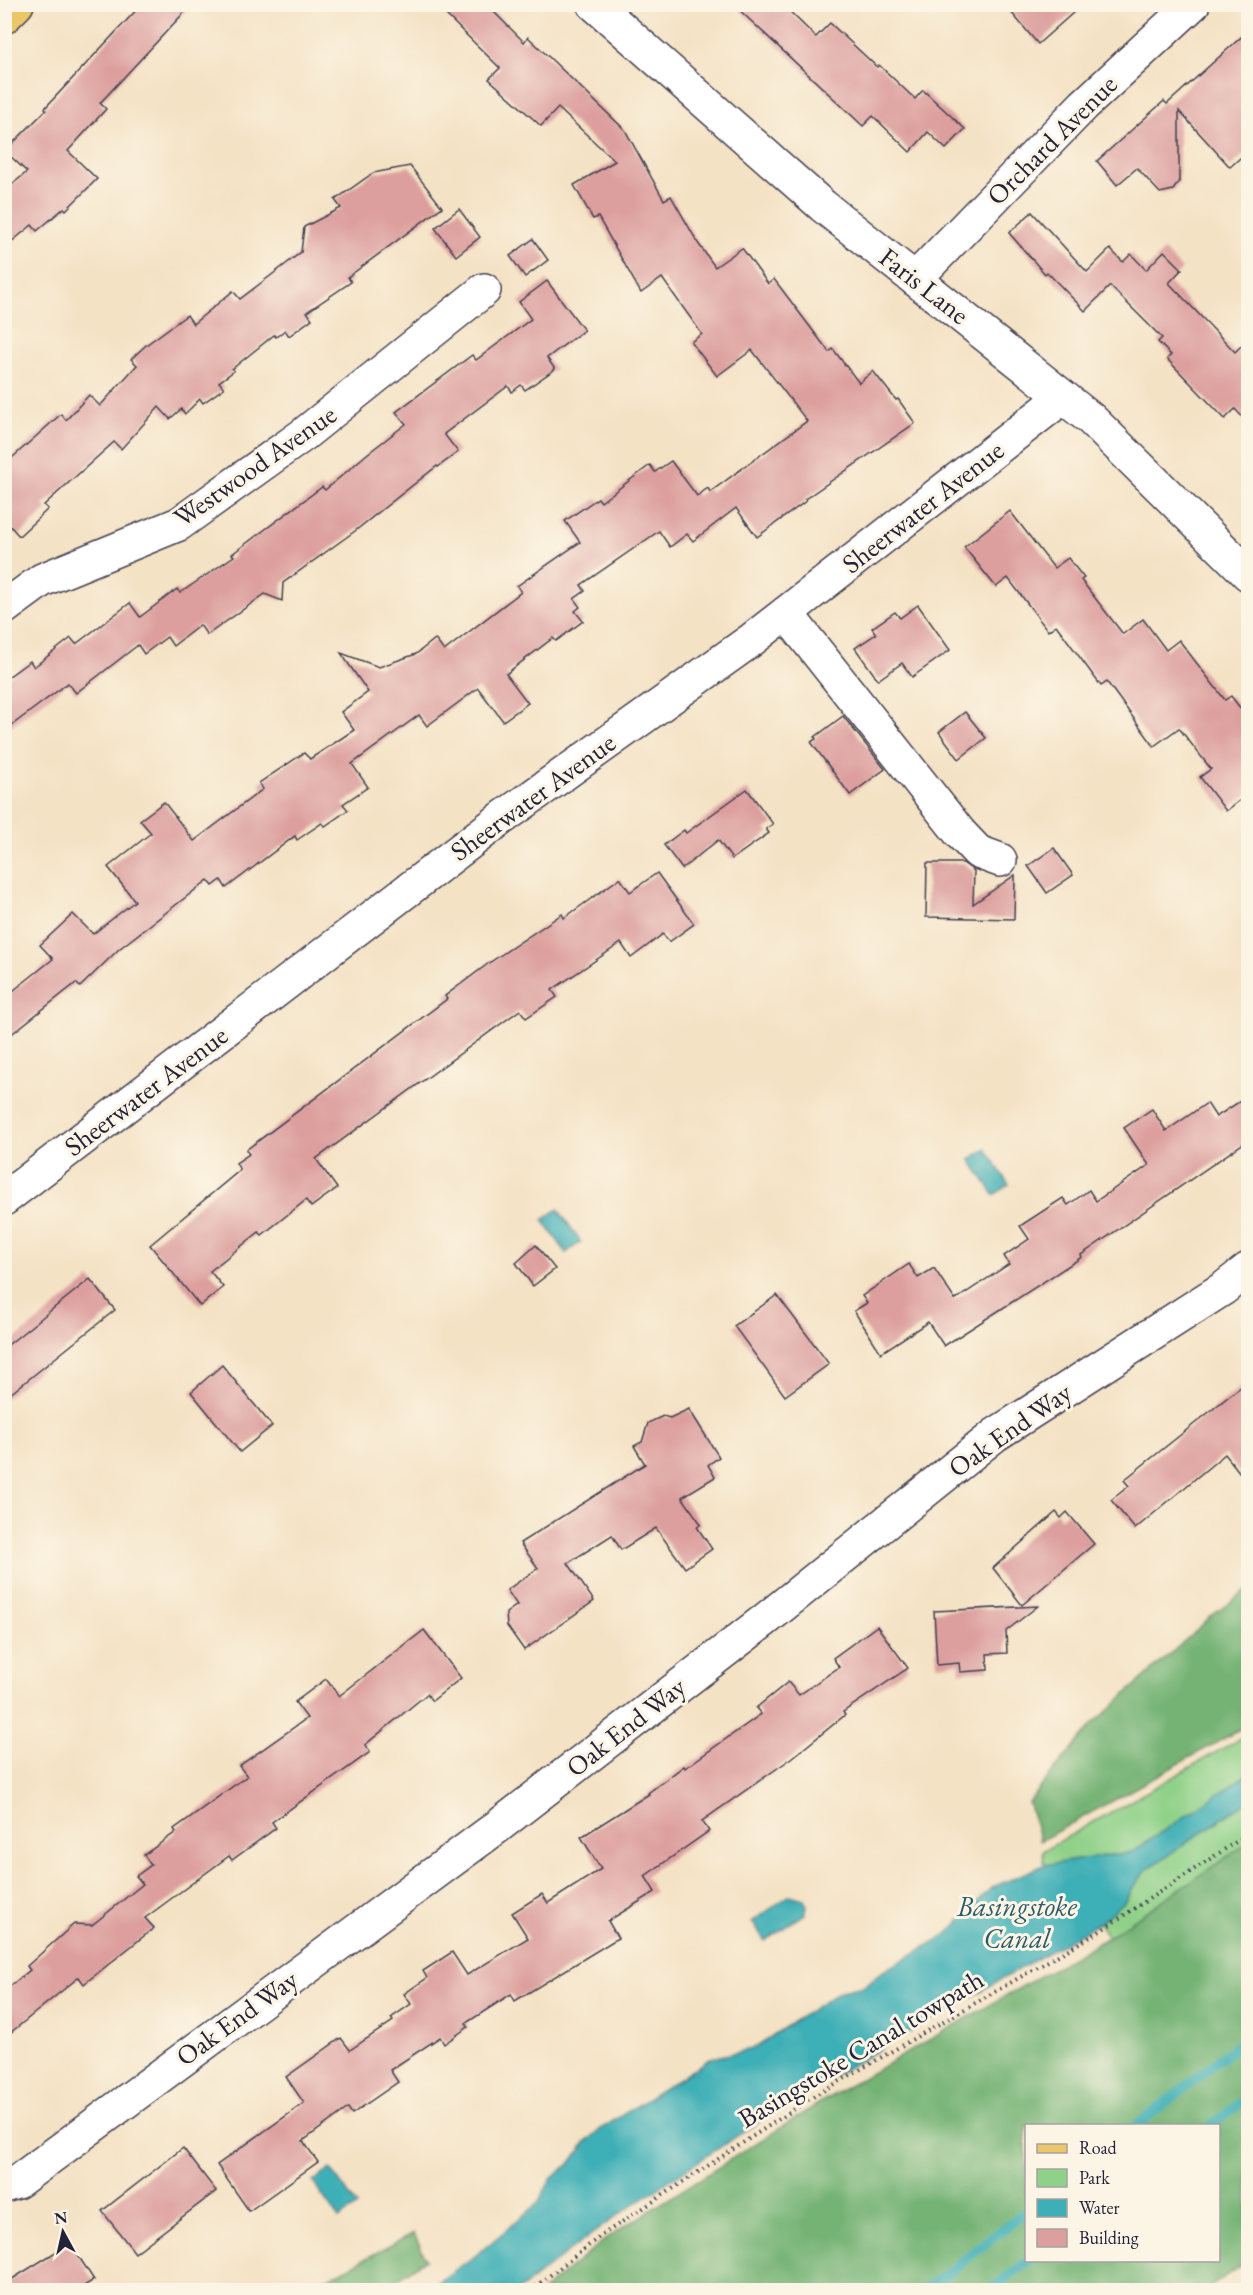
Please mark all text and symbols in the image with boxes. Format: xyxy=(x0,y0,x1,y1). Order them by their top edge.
street label: Orchard Avenue xyxy=(979,67,1124,212)
street label: Faris Lane xyxy=(872,240,976,332)
street label: Westwood Avenue xyxy=(166,397,343,535)
street label: Sheerwater Avenue xyxy=(835,432,1011,581)
street label: Sheerwater Avenue xyxy=(443,725,622,868)
street label: Sheerwater Avenue xyxy=(57,1018,235,1164)
street label: Oak End Way xyxy=(941,1374,1078,1485)
street label: Oak End Way xyxy=(559,1669,693,1784)
water label: Basingstoke Canal xyxy=(956,1888,1077,1956)
street label: Basingstoke Canal towpath xyxy=(732,1961,990,2136)
street label: Oak End Way xyxy=(169,1962,305,2074)
legend xyxy=(1025,2124,1220,2262)
text: Road xyxy=(1079,2136,1118,2159)
text: Park xyxy=(1079,2166,1110,2189)
text: Water xyxy=(1079,2196,1120,2219)
north arrow xyxy=(33,2202,93,2262)
text: N xyxy=(53,2206,69,2229)
text: Building xyxy=(1079,2226,1139,2249)

